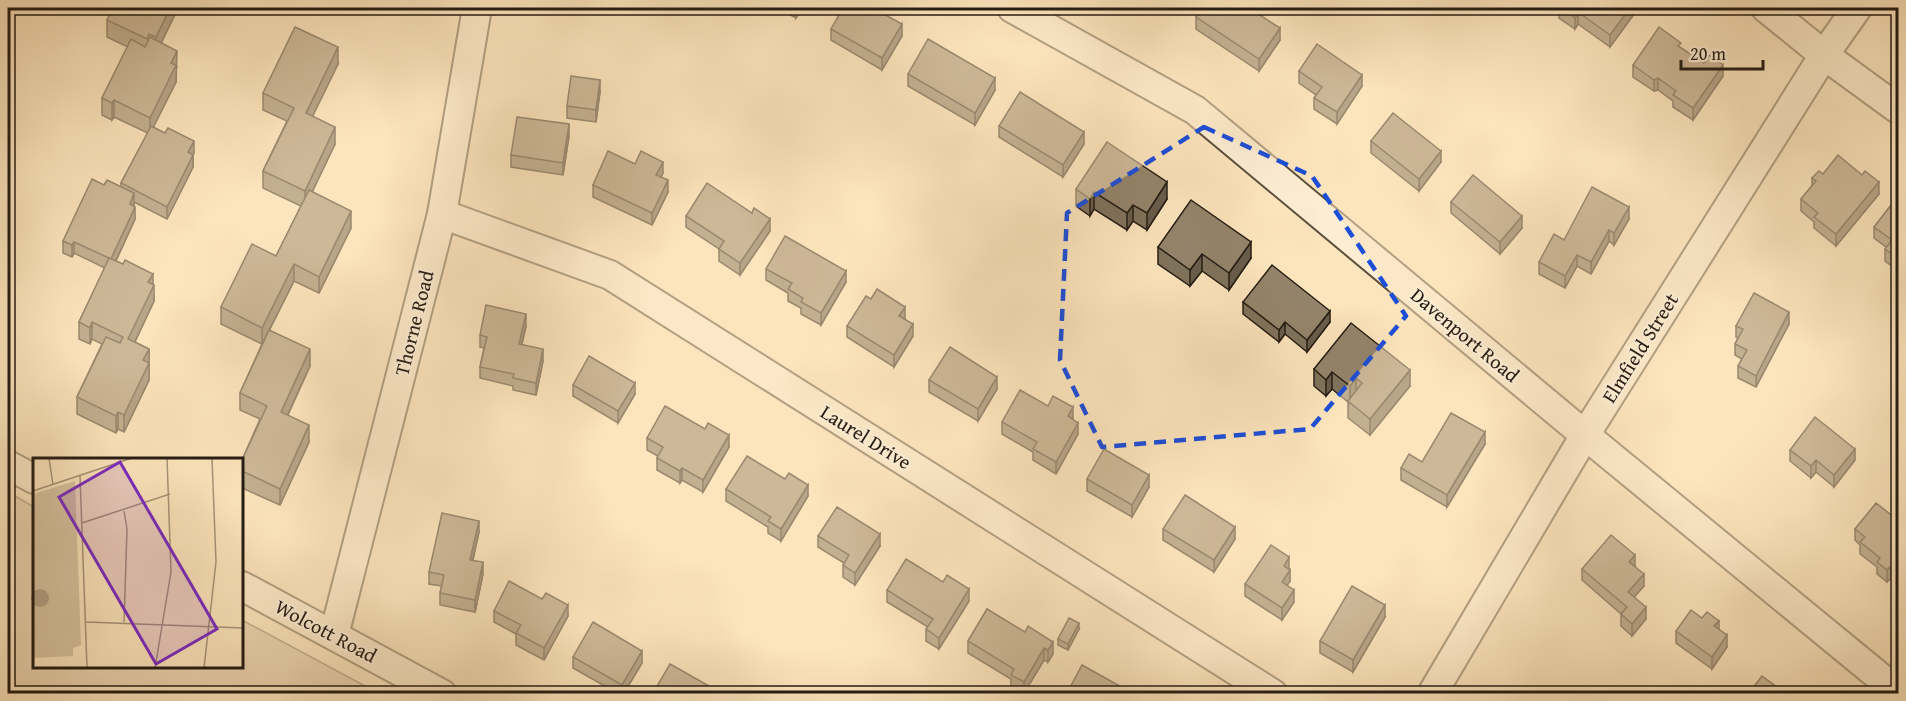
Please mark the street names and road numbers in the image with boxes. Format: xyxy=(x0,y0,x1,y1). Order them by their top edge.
street label: Thorne Road xyxy=(386,267,441,379)
street label: Davenport Road xyxy=(1405,280,1526,389)
street label: Elmfield Street xyxy=(1594,287,1685,408)
street label: Laurel Drive xyxy=(815,397,917,476)
street label: Wolcott Road xyxy=(270,592,383,670)

